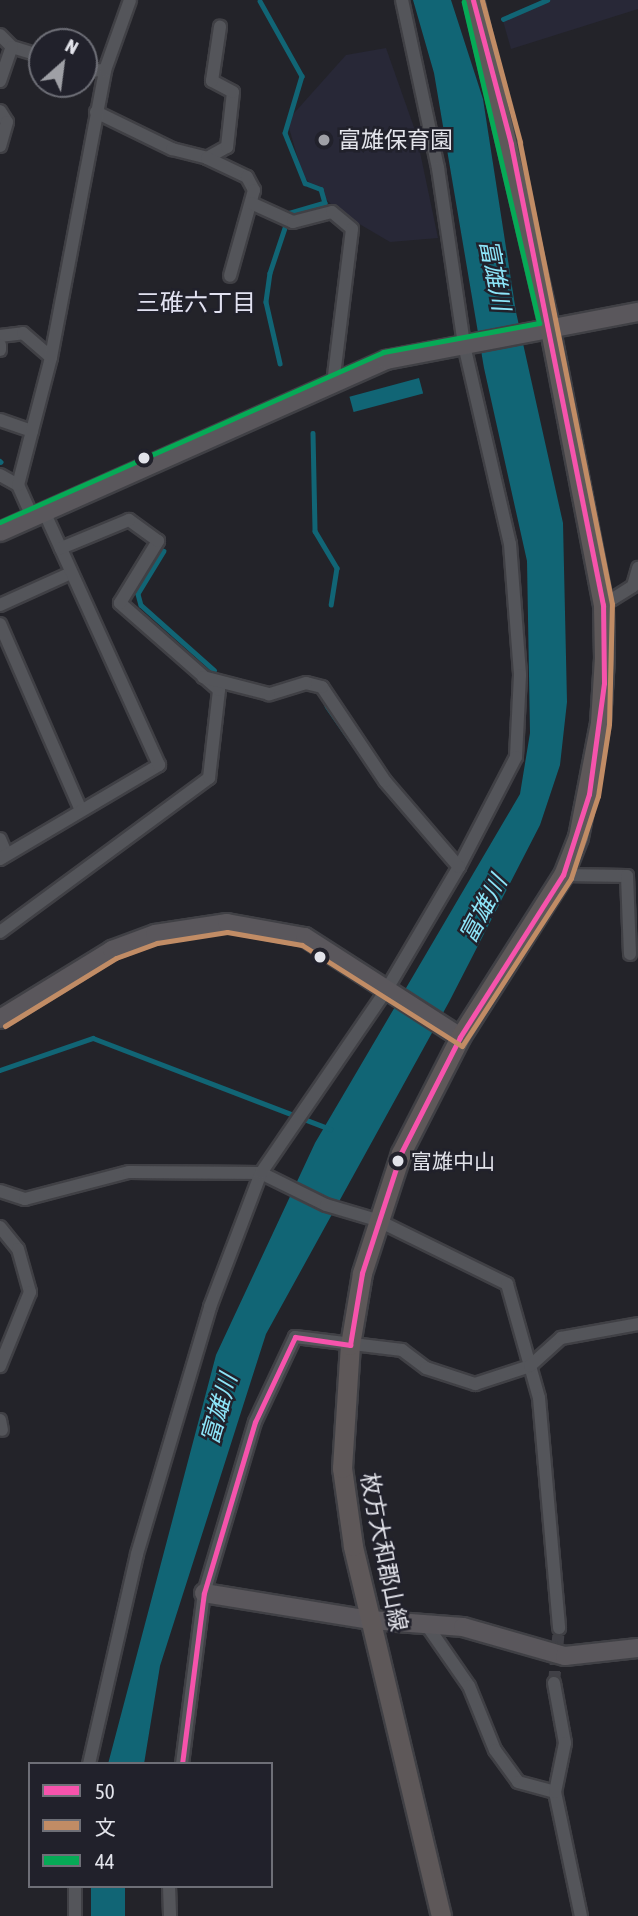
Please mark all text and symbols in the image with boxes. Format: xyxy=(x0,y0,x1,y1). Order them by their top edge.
north arrow xyxy=(28,28,98,98)
text: N xyxy=(62,34,82,59)
place label: 富雄保育園 xyxy=(338,126,453,154)
marker: 富雄保育園 xyxy=(316,132,332,148)
water label: 富雄川 xyxy=(474,237,516,313)
district label: 三碓六丁目 xyxy=(136,289,256,317)
unlabelled marker xyxy=(137,451,151,465)
water label: 富雄川 xyxy=(453,870,513,948)
unlabelled marker xyxy=(313,950,327,964)
place label: 富雄中山 xyxy=(411,1148,495,1174)
marker: 富雄中山 xyxy=(391,1154,405,1168)
water label: 富雄川 xyxy=(195,1370,243,1448)
street label: 枚方大和郡山線 xyxy=(355,1470,413,1634)
legend xyxy=(28,1762,273,1888)
text: 50 xyxy=(95,1779,115,1803)
text: 文 xyxy=(95,1815,116,1839)
text: 44 xyxy=(95,1849,115,1873)

